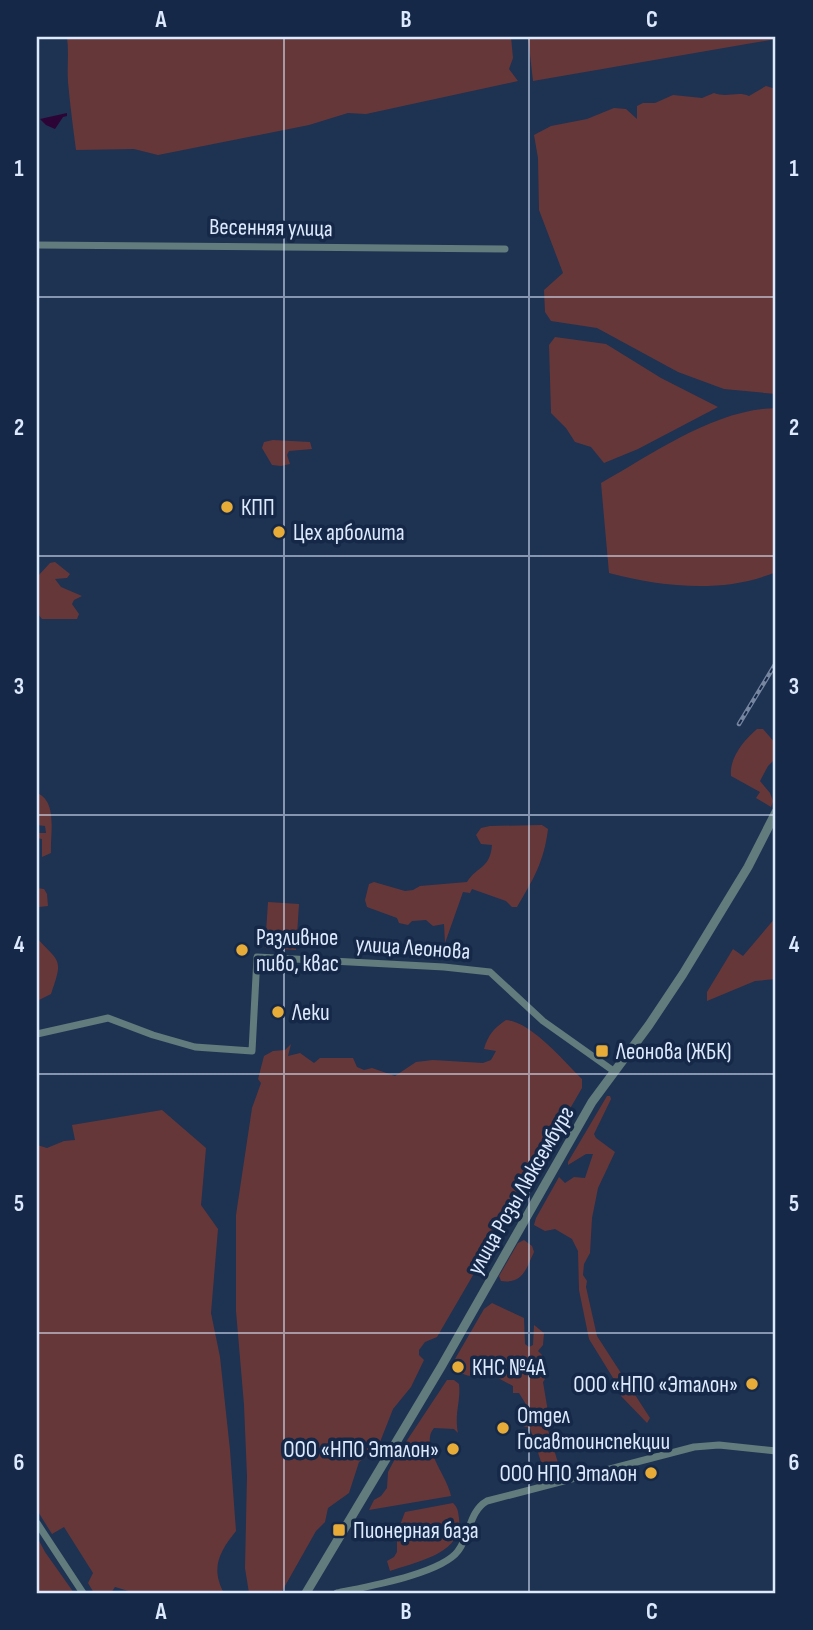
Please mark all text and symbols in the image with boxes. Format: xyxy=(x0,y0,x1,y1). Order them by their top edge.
text: A xyxy=(155,6,168,34)
text: B xyxy=(401,6,412,34)
text: C xyxy=(646,6,658,34)
text: 1 xyxy=(14,155,24,183)
text: 1 xyxy=(789,155,799,183)
street label: Весенняя улица xyxy=(209,213,333,243)
text: 2 xyxy=(14,414,24,442)
text: 2 xyxy=(789,414,799,442)
place label: КПП xyxy=(241,494,275,522)
marker: КПП xyxy=(219,499,235,515)
place label: Цех арболита xyxy=(293,519,405,547)
marker: Цех арболита xyxy=(271,524,287,540)
text: 3 xyxy=(14,673,24,701)
text: 3 xyxy=(789,673,799,701)
place label: Разливное пиво, квас xyxy=(256,924,339,978)
street label: улица Леонова xyxy=(355,930,471,966)
text: 4 xyxy=(14,931,25,959)
text: 4 xyxy=(789,931,800,959)
marker: Разливное пиво, квас xyxy=(234,942,250,958)
place label: Леки xyxy=(291,999,330,1027)
marker: Леки xyxy=(270,1004,286,1020)
place label: Леонова (ЖБК) xyxy=(615,1038,731,1066)
marker: Леонова (ЖБК) xyxy=(594,1043,610,1059)
street label: улица Розы Люксембург xyxy=(461,1101,581,1280)
text: 5 xyxy=(14,1190,24,1218)
text: 5 xyxy=(789,1190,799,1218)
place label: КНС №4А xyxy=(472,1354,546,1382)
marker: КНС №4А xyxy=(450,1359,466,1375)
place label: ООО «НПО «Эталон» xyxy=(573,1371,738,1399)
marker: ООО «НПО «Эталон» xyxy=(744,1376,760,1392)
place label: Отдел Госавтоинспекции xyxy=(517,1402,670,1456)
marker: Отдел Госавтоинспекции xyxy=(495,1420,511,1436)
place label: ООО «НПО Эталон» xyxy=(283,1436,439,1464)
marker: ООО «НПО Эталон» xyxy=(445,1441,461,1457)
text: 6 xyxy=(14,1449,24,1477)
text: 6 xyxy=(789,1449,799,1477)
place label: ООО НПО Эталон xyxy=(499,1460,637,1488)
marker: ООО НПО Эталон xyxy=(643,1465,659,1481)
place label: Пионерная база xyxy=(353,1517,479,1545)
marker: Пионерная база xyxy=(331,1522,347,1538)
text: A xyxy=(155,1598,168,1626)
text: B xyxy=(401,1598,412,1626)
text: C xyxy=(646,1598,658,1626)

